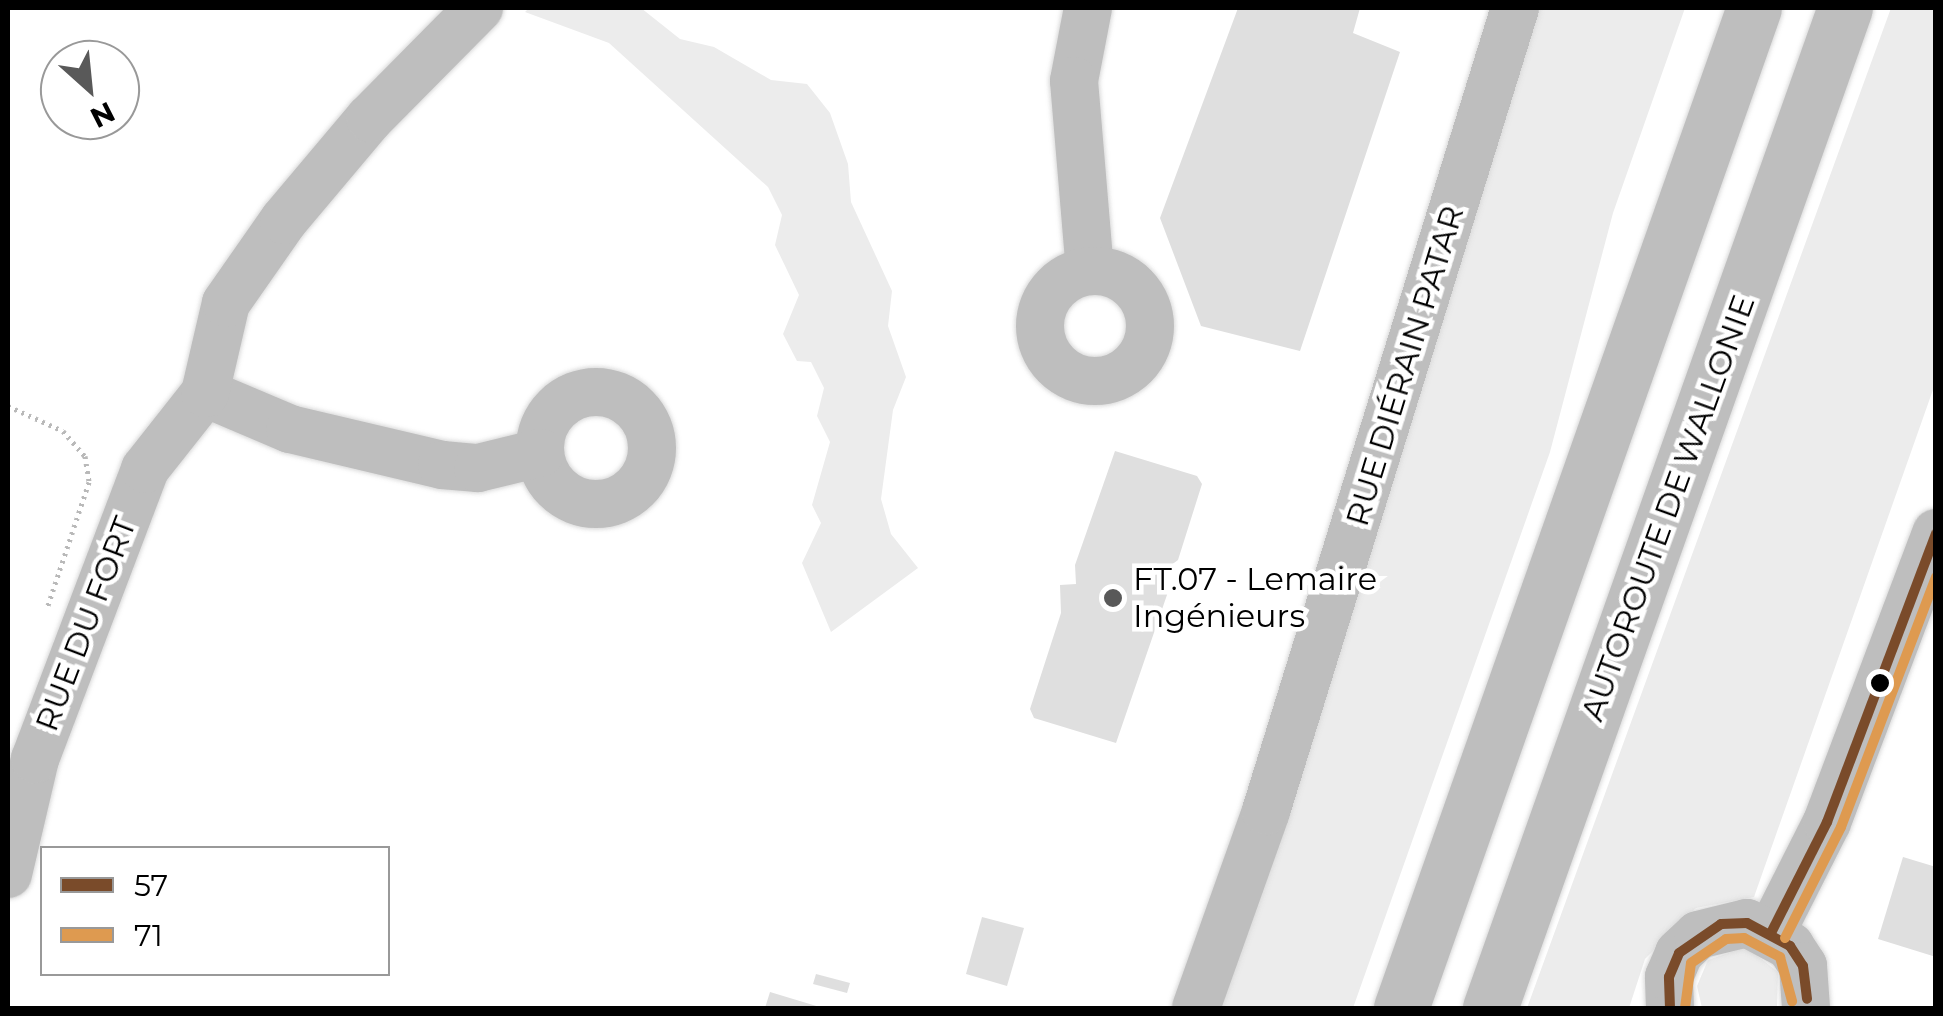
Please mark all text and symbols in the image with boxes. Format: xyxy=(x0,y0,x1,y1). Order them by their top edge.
north arrow xyxy=(40,40,140,140)
text: N xyxy=(85,95,121,135)
street label: RUE DIÉRAIN PATAR xyxy=(1338,201,1472,531)
street label: AUTOROUTE DE WALLONIE xyxy=(1573,290,1763,726)
street label: RUE DU FORT xyxy=(28,511,144,737)
place label: FT.07 - Lemaire Ingénieurs xyxy=(1133,561,1377,636)
marker: FT.07 - Lemaire Ingénieurs xyxy=(1102,587,1124,609)
unlabelled marker xyxy=(1870,673,1890,693)
legend xyxy=(40,846,390,976)
text: 57 xyxy=(134,867,168,904)
text: 71 xyxy=(134,917,163,954)

